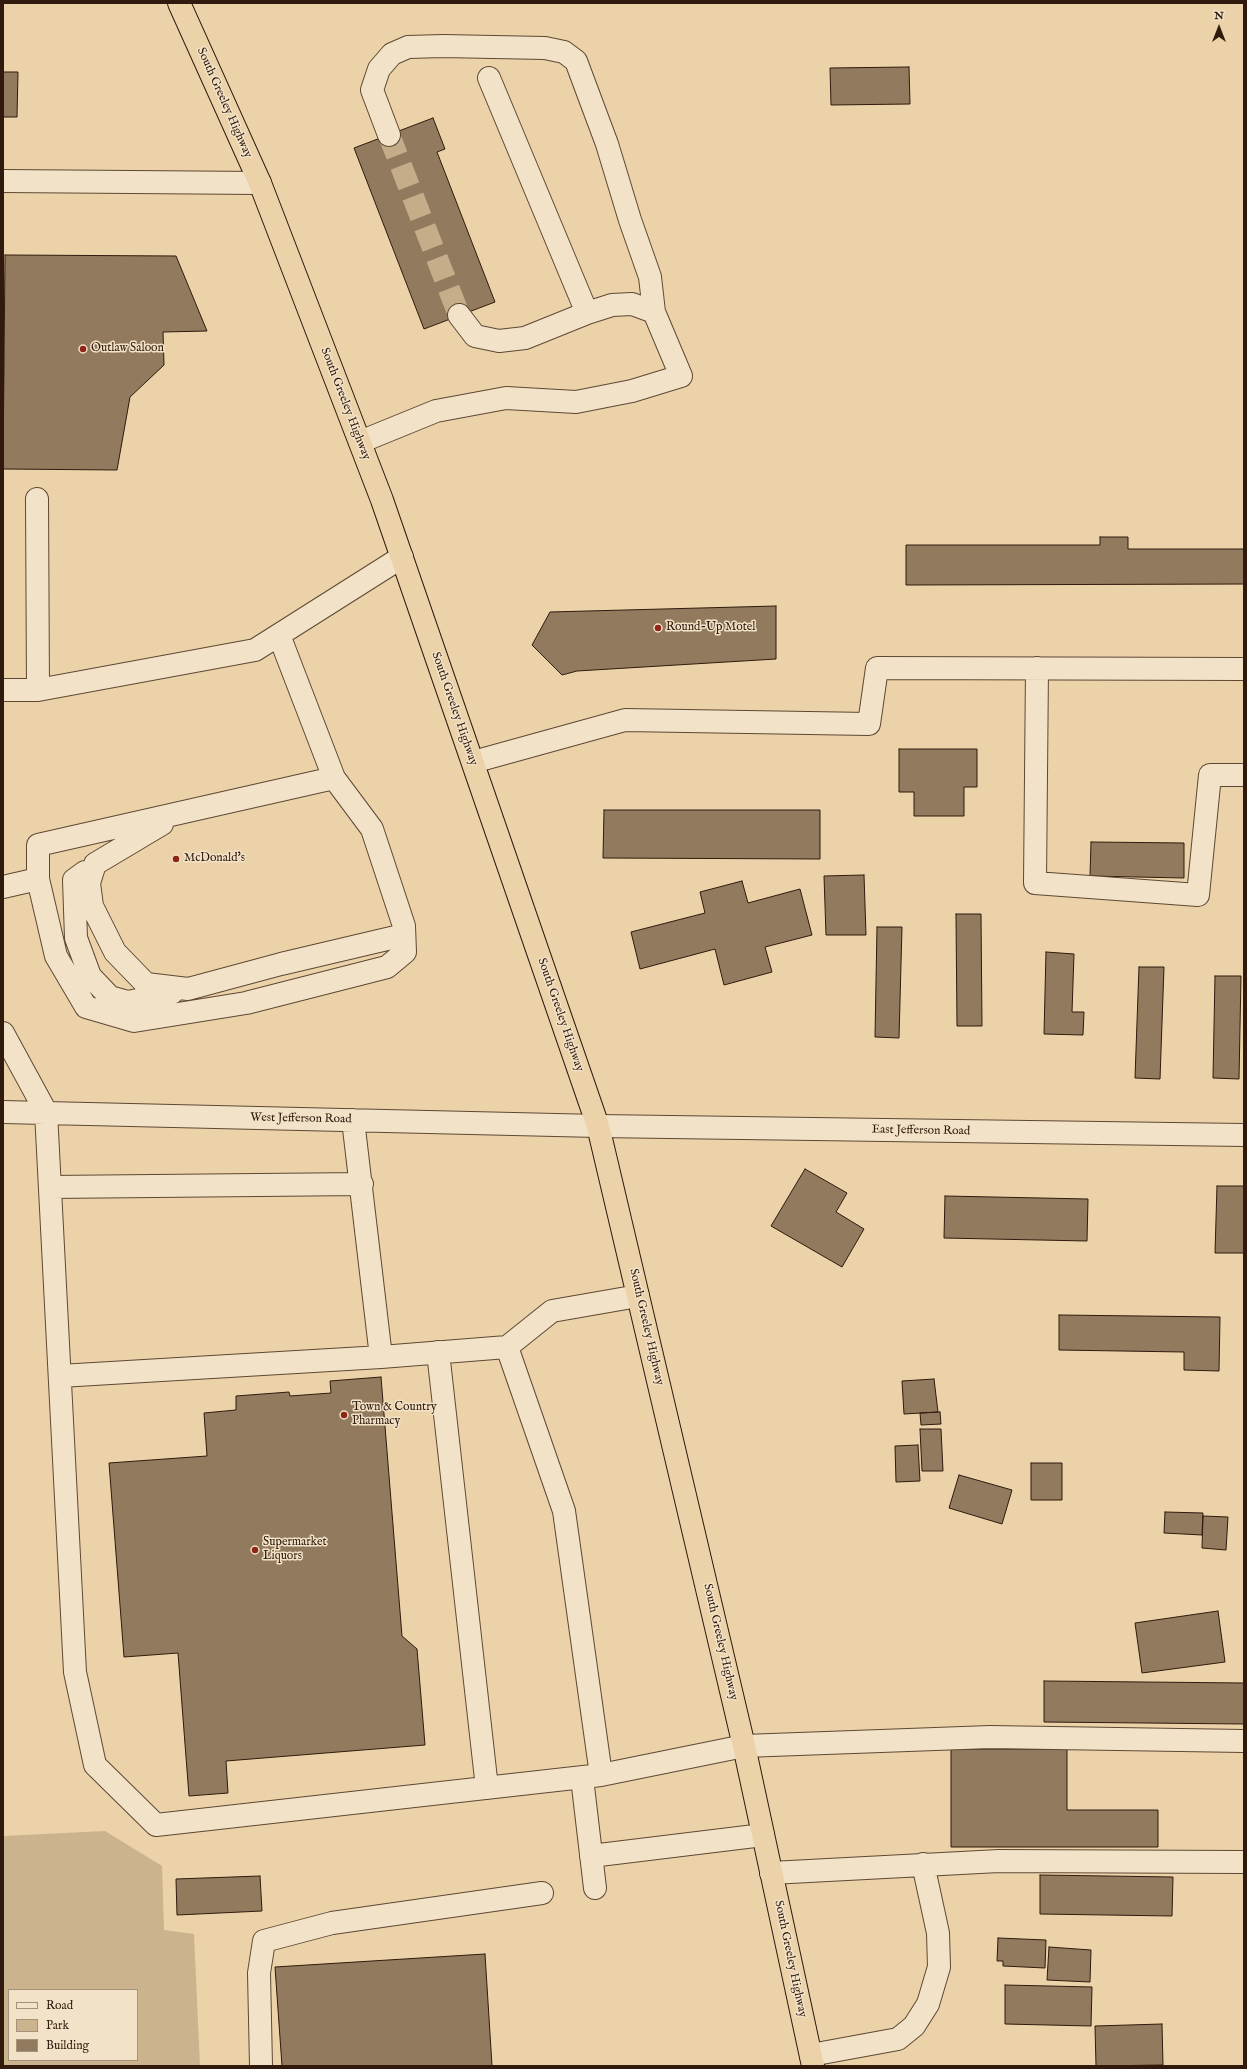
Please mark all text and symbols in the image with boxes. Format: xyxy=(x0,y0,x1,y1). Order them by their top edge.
north arrow xyxy=(1199,8,1239,48)
text: N xyxy=(1214,9,1224,23)
street label: South Greeley Highway xyxy=(193,46,255,160)
place label: Outlaw Saloon xyxy=(91,342,164,356)
marker: Outlaw Saloon xyxy=(78,344,88,354)
street label: South Greeley Highway xyxy=(317,346,373,462)
place label: Round-Up Motel xyxy=(666,621,756,635)
marker: Round-Up Motel xyxy=(653,623,663,633)
street label: South Greeley Highway xyxy=(428,650,480,768)
place label: McDonald's xyxy=(184,852,245,866)
marker: McDonald's xyxy=(171,854,181,864)
street label: South Greeley Highway xyxy=(534,956,586,1074)
street label: West Jefferson Road xyxy=(250,1111,352,1127)
street label: East Jefferson Road xyxy=(872,1123,970,1139)
street label: South Greeley Highway xyxy=(626,1267,666,1387)
place label: Town & Country Pharmacy xyxy=(352,1401,437,1429)
marker: Town & Country Pharmacy xyxy=(339,1410,349,1420)
place label: Supermarket Liquors xyxy=(263,1536,327,1564)
marker: Supermarket Liquors xyxy=(250,1545,260,1555)
street label: South Greeley Highway xyxy=(700,1582,740,1702)
street label: South Greeley Highway xyxy=(771,1899,809,2019)
legend xyxy=(8,1989,138,2061)
text: Road xyxy=(46,1998,73,2013)
text: Park xyxy=(46,2018,69,2033)
text: Building xyxy=(46,2038,89,2053)

